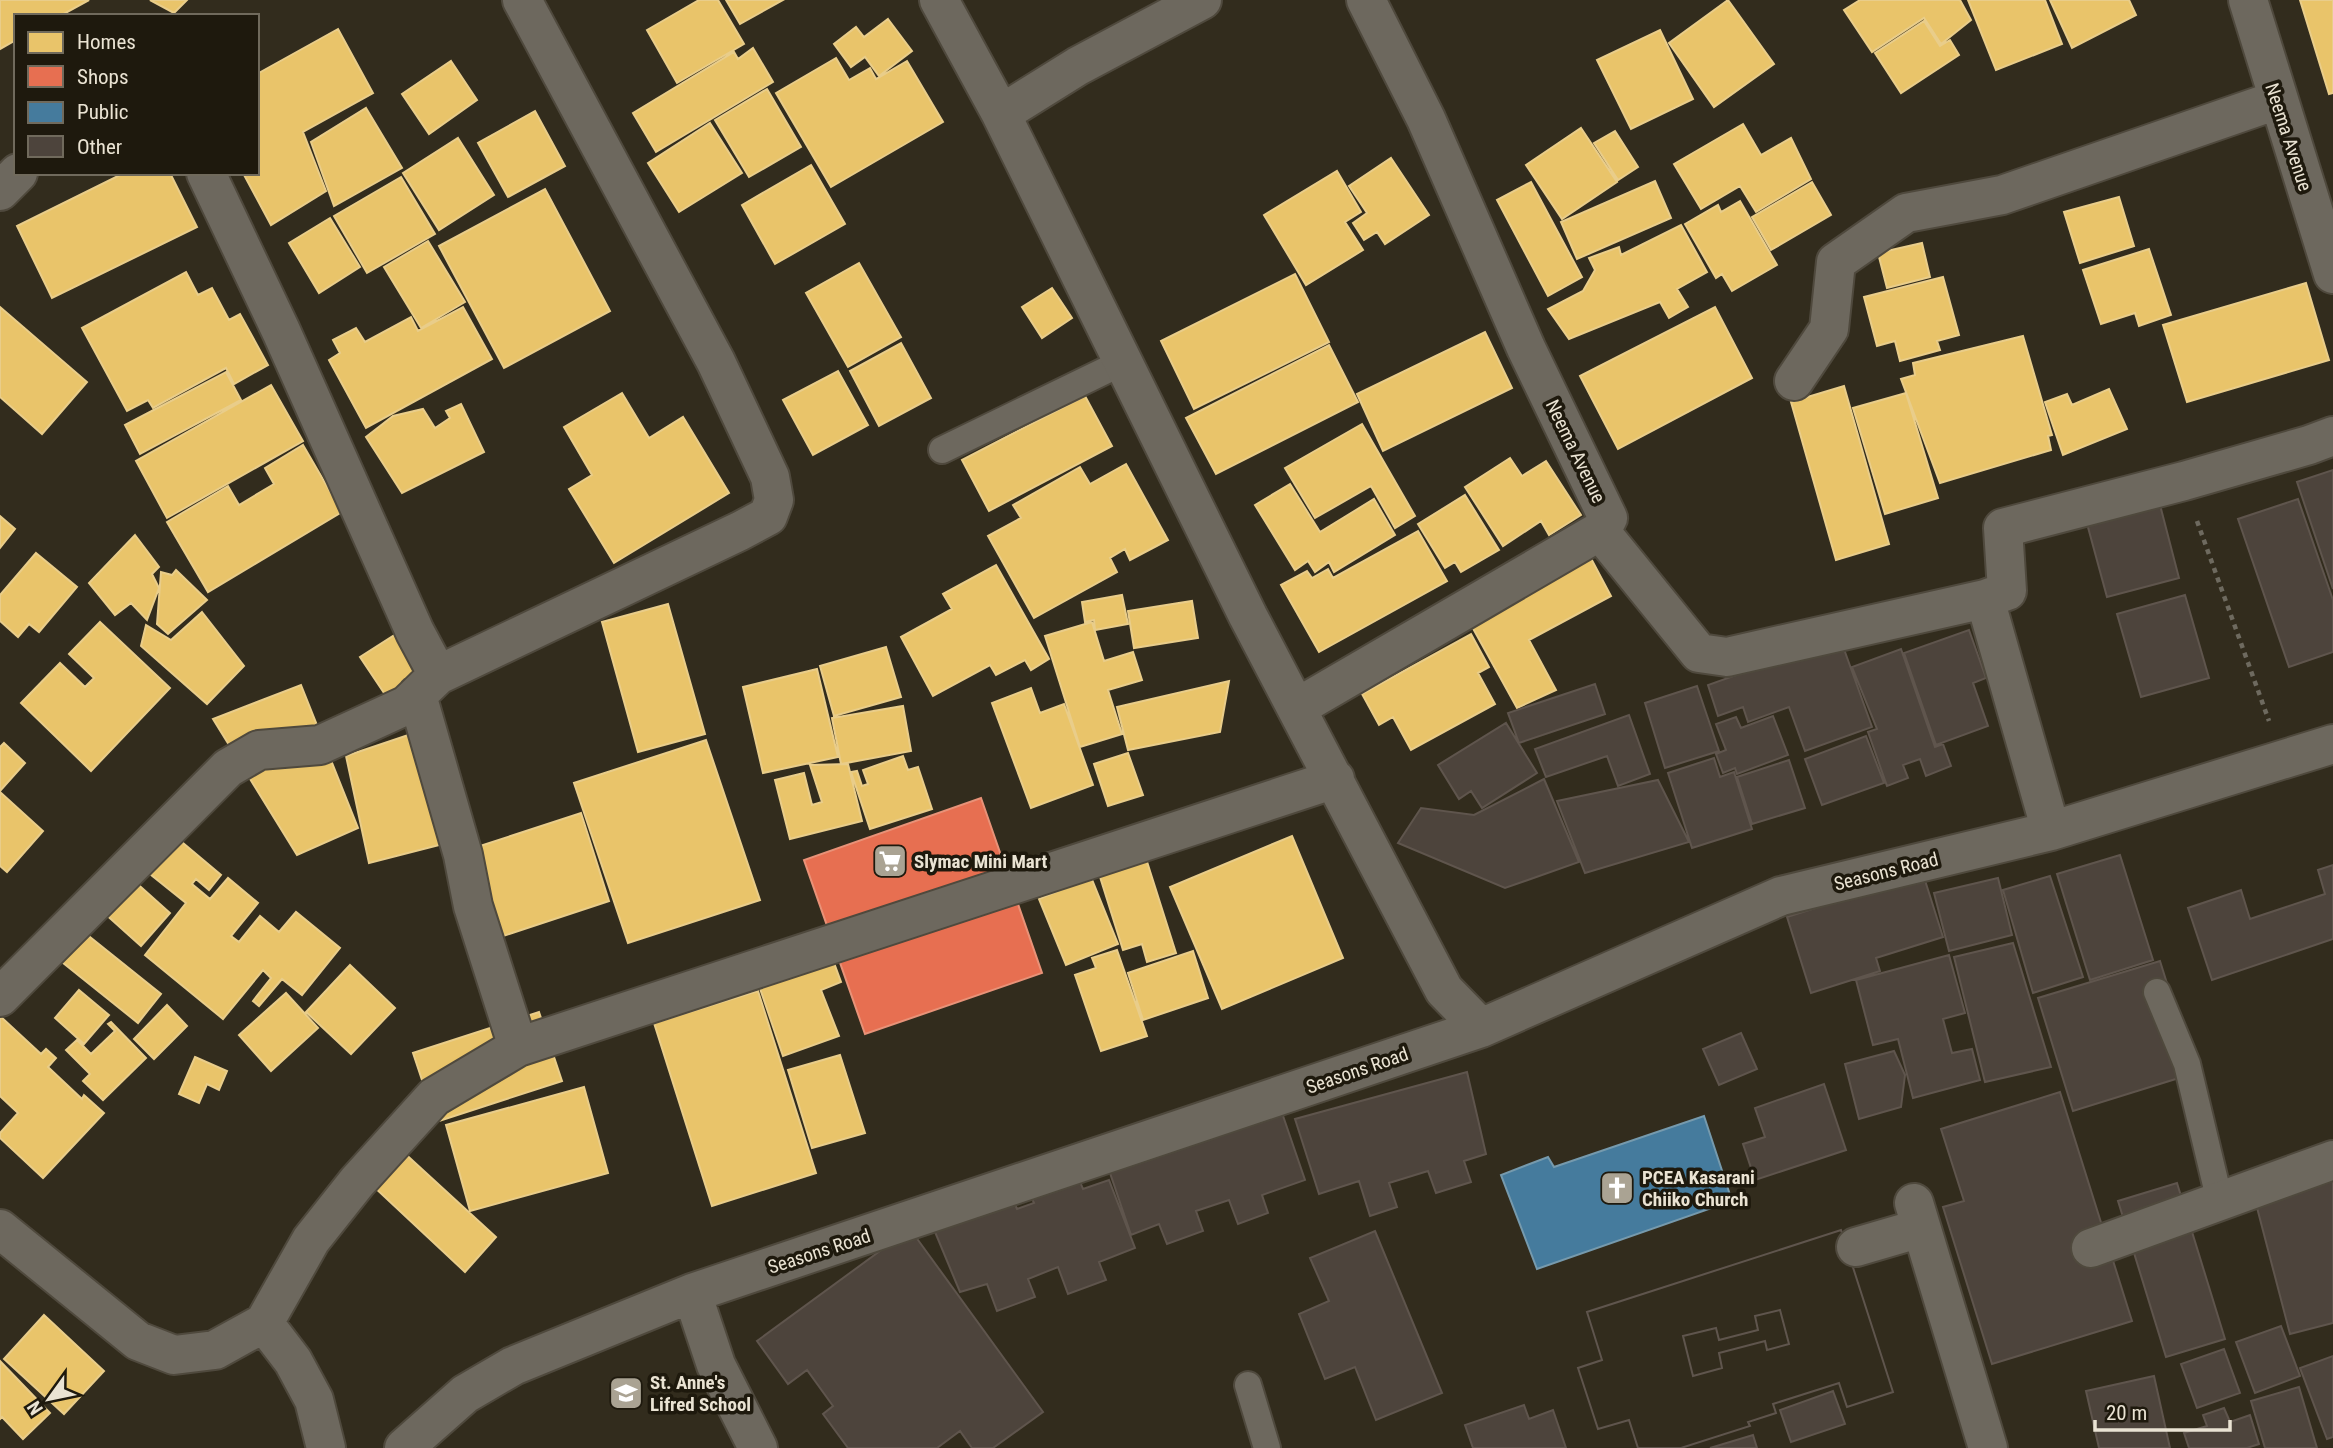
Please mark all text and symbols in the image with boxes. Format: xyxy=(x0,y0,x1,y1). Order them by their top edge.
legend xyxy=(14,14,259,175)
text: Homes xyxy=(77,30,136,54)
text: Shops xyxy=(77,65,129,89)
street label: Neema Avenue xyxy=(2260,80,2317,194)
text: Public xyxy=(77,100,129,124)
text: Other xyxy=(77,135,122,159)
street label: Neema Avenue xyxy=(1541,396,1610,507)
supermarket icon: Slymac Mini Mart xyxy=(871,842,909,880)
street label: Seasons Road xyxy=(1832,847,1941,896)
place label: Slymac Mini Mart xyxy=(914,850,1047,873)
street label: Seasons Road xyxy=(1303,1042,1411,1099)
place label: PCEA Kasarani Chiiko Church xyxy=(1642,1166,1755,1211)
church icon: PCEA Kasarani Chiiko Church xyxy=(1598,1169,1636,1207)
street label: Seasons Road xyxy=(765,1224,873,1279)
north arrow xyxy=(14,1364,84,1434)
place label: St. Anne's Lifred School xyxy=(650,1371,751,1416)
school or university icon: St. Anne's Lifred School xyxy=(607,1374,645,1412)
scale bar xyxy=(2095,1388,2230,1432)
text: N xyxy=(22,1397,48,1419)
text: 20 m xyxy=(2106,1401,2147,1425)

